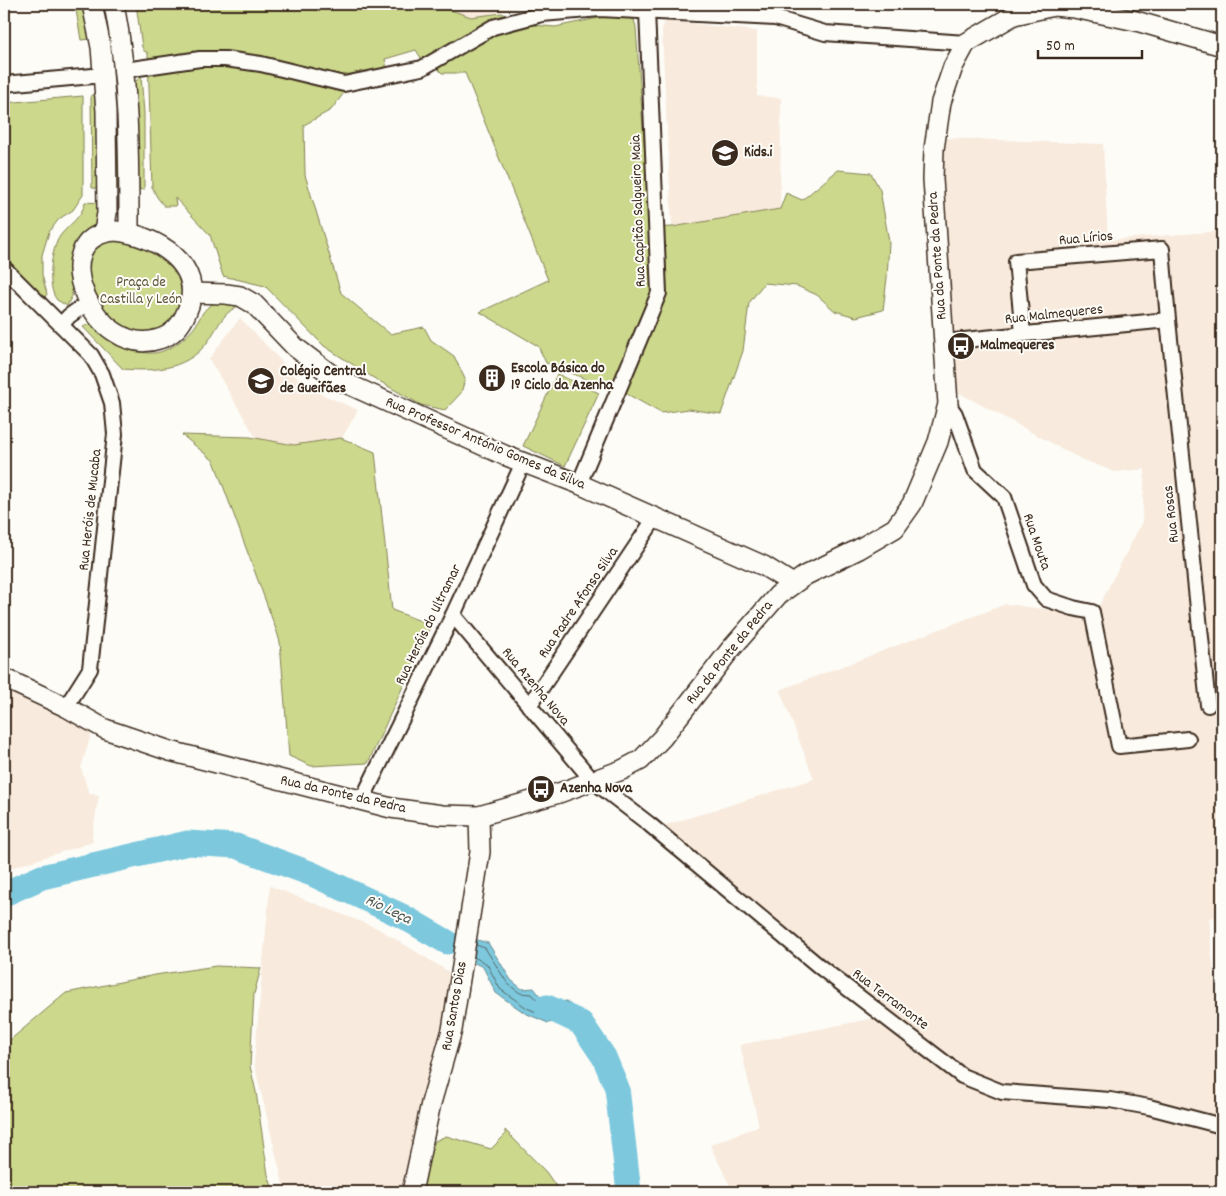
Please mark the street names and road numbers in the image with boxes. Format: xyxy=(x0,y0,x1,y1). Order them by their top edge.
street label: Rua Capitão Salgueiro Maia xyxy=(625,134,653,288)
street label: Rua da Ponte da Pedra xyxy=(922,190,953,321)
street label: Rua Lírios xyxy=(1058,226,1114,252)
street label: Rua Malmequeres xyxy=(1004,299,1104,331)
street label: Rua Professor António Gomes da Silva xyxy=(382,392,589,497)
street label: Rua Heróis de Mucaba xyxy=(74,447,108,572)
street label: Rua Rosas xyxy=(1158,484,1186,544)
street label: Rua Mouta xyxy=(1016,511,1056,574)
street label: Rua Padre Afonso Silva xyxy=(533,542,625,663)
street label: Rua Heróis do Ultramar xyxy=(390,560,468,689)
street label: Rua da Ponte da Pedra xyxy=(681,595,780,710)
street label: Rua Azenha Nova xyxy=(496,643,575,732)
street label: Rua da Ponte da Pedra xyxy=(278,770,409,820)
street label: Rua Santos Dias xyxy=(436,959,474,1053)
street label: Rua Terramonte xyxy=(847,964,933,1036)

